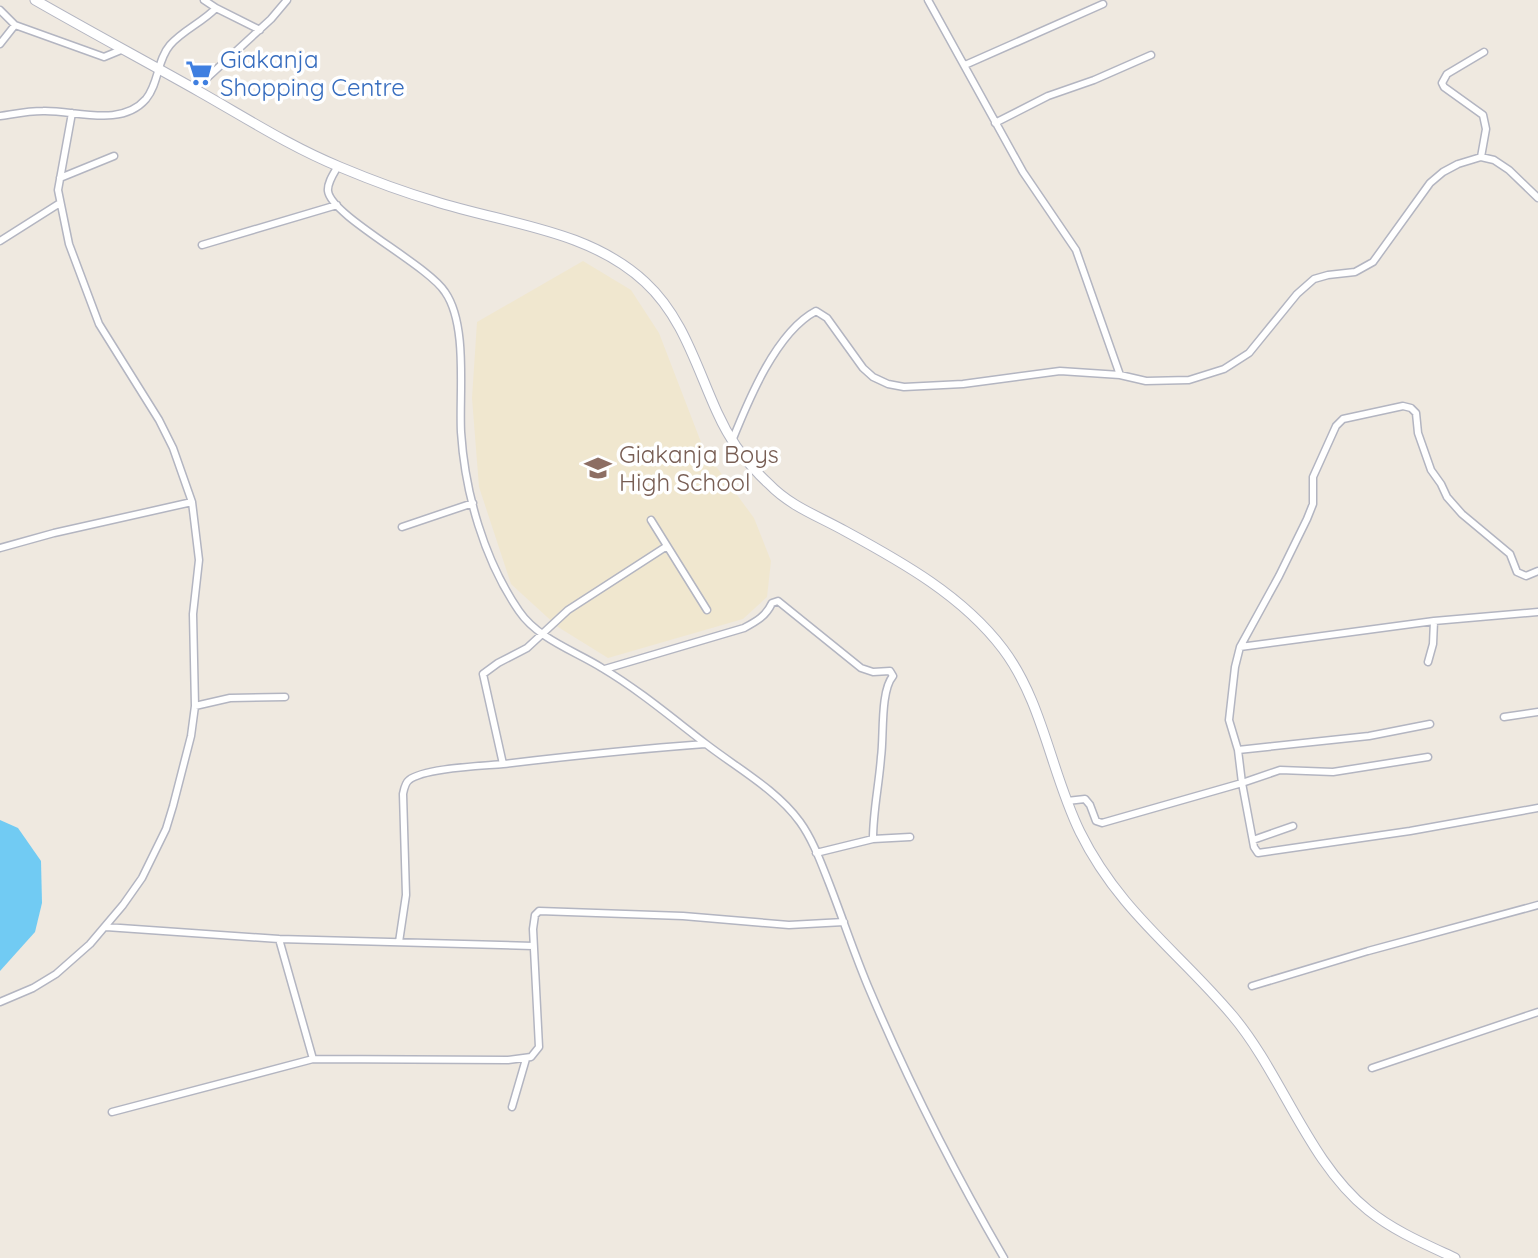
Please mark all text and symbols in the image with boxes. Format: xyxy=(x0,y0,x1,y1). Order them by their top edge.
place label: Giakanja Shopping Centre xyxy=(220,44,405,102)
supermarket icon: Giakanja Shopping Centre xyxy=(184,58,214,88)
place label: Giakanja Boys High School xyxy=(619,439,779,497)
school or university icon: Giakanja Boys High School xyxy=(583,453,613,483)

